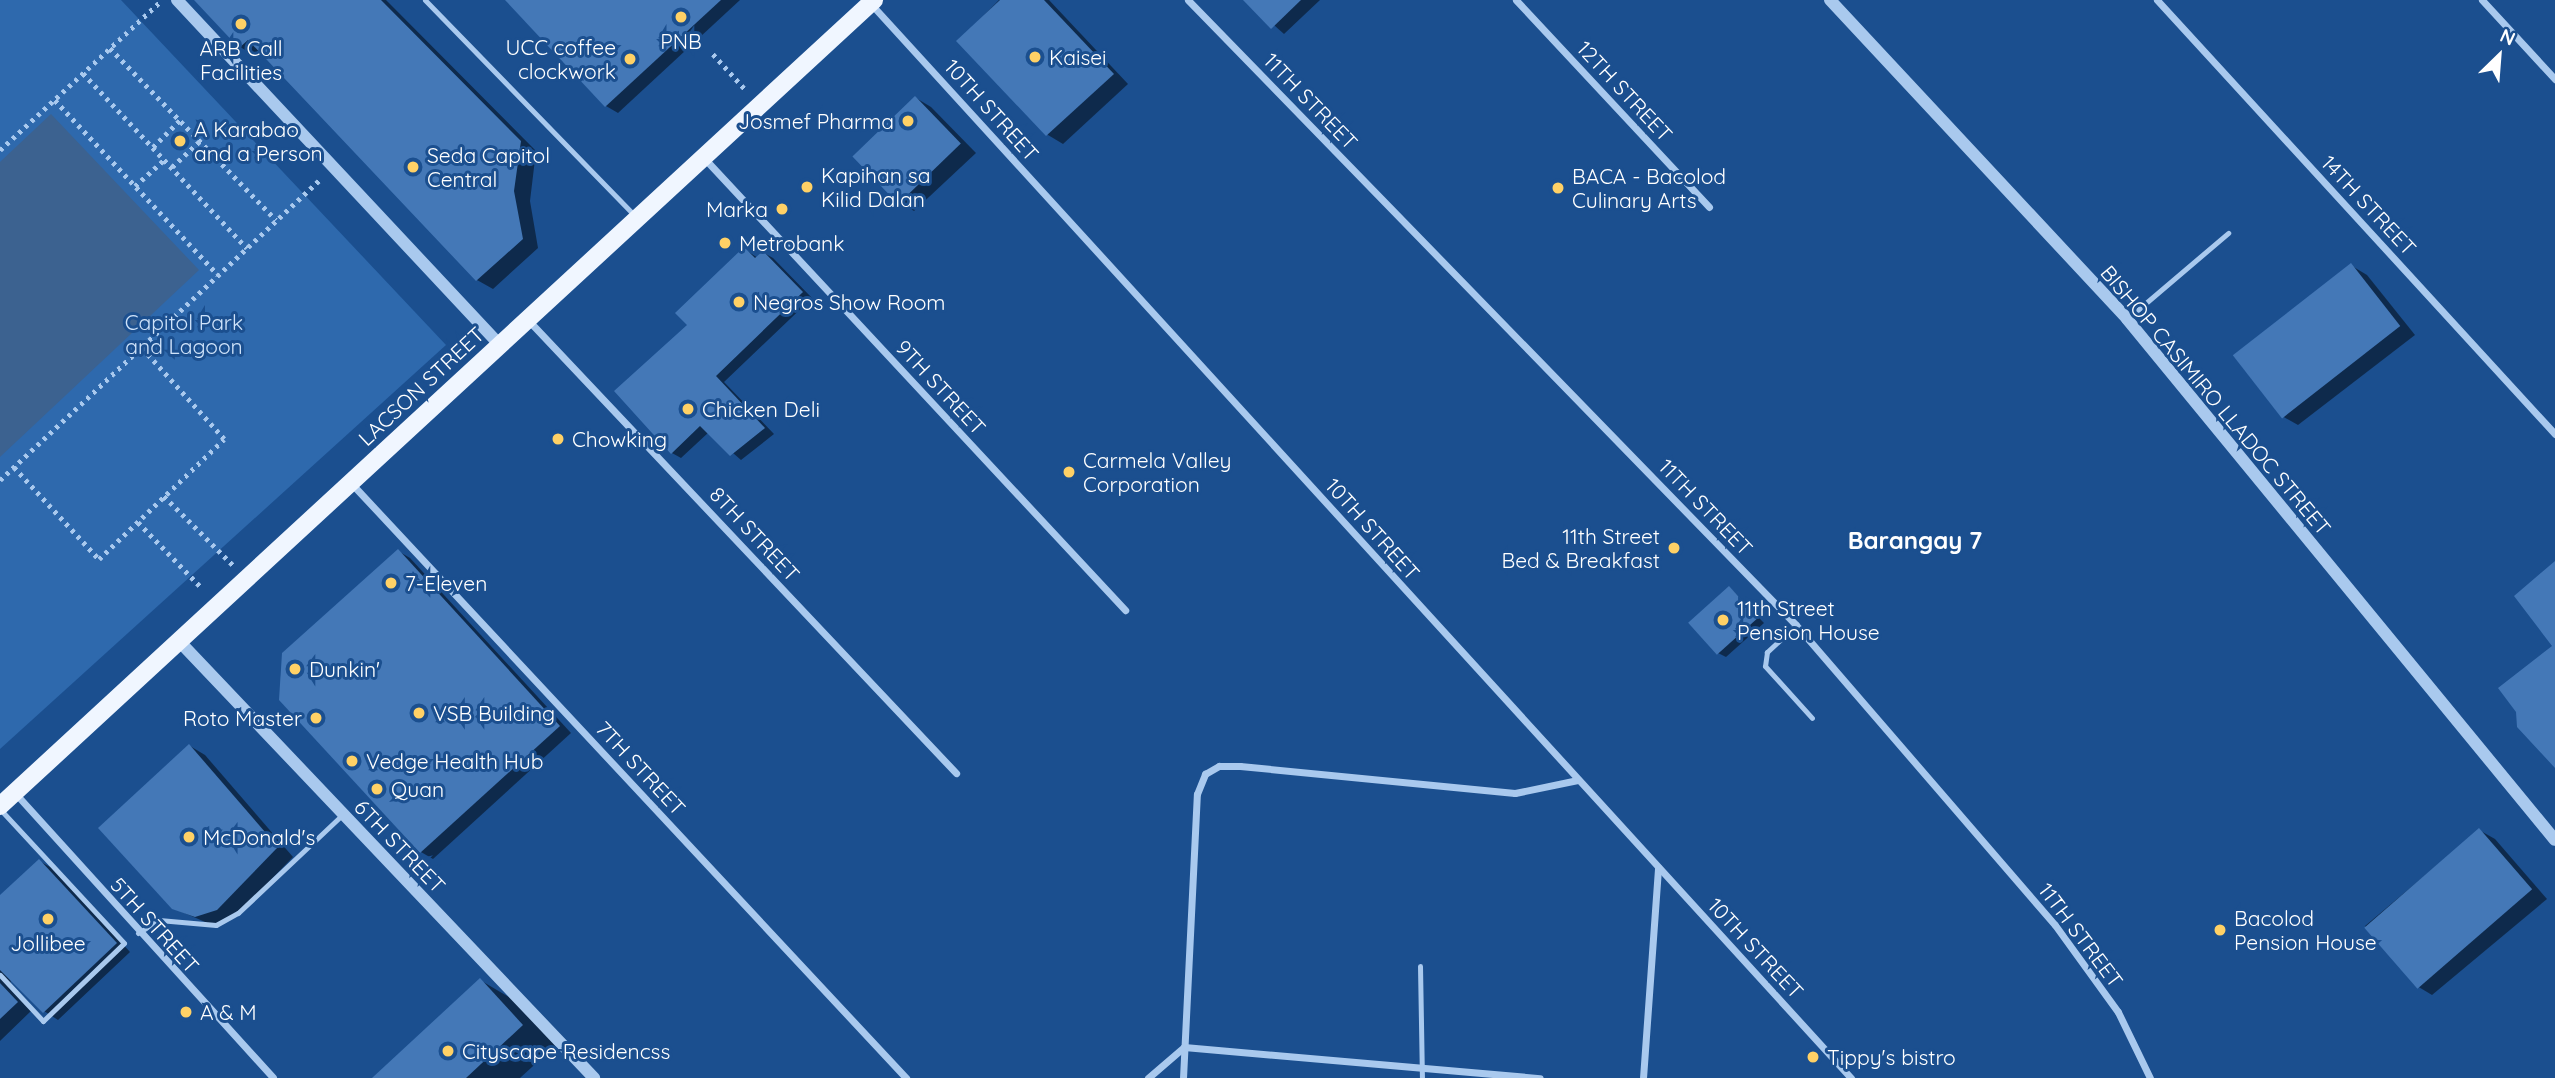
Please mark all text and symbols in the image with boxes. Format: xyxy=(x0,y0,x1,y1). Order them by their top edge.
marker: PNB xyxy=(673,9,689,25)
marker: ARB Call Facilities xyxy=(233,16,249,32)
north arrow xyxy=(2464,21,2534,91)
text: N xyxy=(2496,23,2519,51)
place label: PNB xyxy=(660,28,702,54)
place label: UCC coffee clockwork xyxy=(505,34,616,84)
place label: ARB Call Facilities xyxy=(199,35,283,85)
street label: 12TH STREET xyxy=(1572,36,1678,146)
place label: Kaisei xyxy=(1049,44,1107,70)
street label: 11TH STREET xyxy=(1259,48,1363,154)
marker: Kaisei xyxy=(1027,49,1043,65)
marker: UCC coffee clockwork xyxy=(622,51,638,67)
street label: 10TH STREET xyxy=(940,54,1044,166)
place label: Josmef Pharma xyxy=(738,108,894,134)
marker: Josmef Pharma xyxy=(900,113,916,129)
place label: A Karabao and a Person xyxy=(194,116,323,166)
marker: A Karabao and a Person xyxy=(172,133,188,149)
place label: Seda Capitol Central xyxy=(427,142,550,192)
street label: 14TH STREET xyxy=(2316,150,2422,260)
marker: Seda Capitol Central xyxy=(405,159,421,175)
place label: Kapihan sa Kilid Dalan xyxy=(821,162,930,212)
place label: BACA - Bacolod Culinary Arts xyxy=(1572,163,1726,213)
marker: Kapihan sa Kilid Dalan xyxy=(799,179,815,195)
marker: BACA - Bacolod Culinary Arts xyxy=(1550,180,1566,196)
place label: Marka xyxy=(706,196,768,222)
marker: Marka xyxy=(774,201,790,217)
place label: Metrobank xyxy=(739,230,844,256)
marker: Metrobank xyxy=(717,235,733,251)
street label: BISHOP CASIMIRO LLADOC STREET xyxy=(2096,260,2336,540)
place label: Negros Show Room xyxy=(753,289,945,315)
marker: Negros Show Room xyxy=(731,294,747,310)
park label: Capitol Park and Lagoon xyxy=(125,309,243,359)
street label: LACSON STREET xyxy=(353,321,489,451)
street label: 9TH STREET xyxy=(891,334,991,440)
place label: Chicken Deli xyxy=(702,396,820,422)
marker: Chicken Deli xyxy=(680,401,696,417)
place label: Chowking xyxy=(572,426,667,452)
marker: Chowking xyxy=(550,431,566,447)
place label: Carmela Valley Corporation xyxy=(1083,447,1231,497)
street label: 11TH STREET xyxy=(1654,454,1758,560)
marker: Carmela Valley Corporation xyxy=(1061,464,1077,480)
street label: 10TH STREET xyxy=(1321,473,1425,585)
street label: 8TH STREET xyxy=(705,482,805,586)
place label: 11th Street Bed & Breakfast xyxy=(1502,523,1660,573)
district label: Barangay 7 xyxy=(1848,527,1982,555)
marker: 11th Street Bed & Breakfast xyxy=(1666,540,1682,556)
place label: 7-Eleven xyxy=(405,570,487,596)
marker: 7-Eleven xyxy=(383,575,399,591)
place label: 11th Street Pension House xyxy=(1737,595,1880,645)
marker: 11th Street Pension House xyxy=(1715,612,1731,628)
place label: Dunkin' xyxy=(309,656,380,682)
marker: Dunkin' xyxy=(287,661,303,677)
place label: VSB Building xyxy=(433,700,555,726)
place label: Roto Master xyxy=(183,705,302,731)
marker: VSB Building xyxy=(411,705,427,721)
marker: Roto Master xyxy=(308,710,324,726)
street label: 7TH STREET xyxy=(591,716,691,820)
place label: Vedge Health Hub xyxy=(366,748,543,774)
marker: Vedge Health Hub xyxy=(344,753,360,769)
place label: Quan xyxy=(391,776,444,802)
marker: Quan xyxy=(369,781,385,797)
street label: 6TH STREET xyxy=(349,794,451,898)
place label: McDonald's xyxy=(203,824,315,850)
marker: McDonald's xyxy=(181,829,197,845)
street label: 5TH STREET xyxy=(105,872,205,978)
street label: 11TH STREET xyxy=(2034,878,2128,992)
street label: 10TH STREET xyxy=(1703,892,1809,1004)
place label: Bacolod Pension House xyxy=(2234,905,2377,955)
marker: Jollibee xyxy=(40,911,56,927)
marker: Bacolod Pension House xyxy=(2212,922,2228,938)
place label: Jollibee xyxy=(10,930,86,956)
place label: A & M xyxy=(200,999,257,1025)
marker: A & M xyxy=(178,1004,194,1020)
place label: Cityscape Residencss xyxy=(462,1038,670,1064)
marker: Cityscape Residencss xyxy=(440,1043,456,1059)
place label: Tippy's bistro xyxy=(1827,1044,1956,1070)
marker: Tippy's bistro xyxy=(1805,1049,1821,1065)

